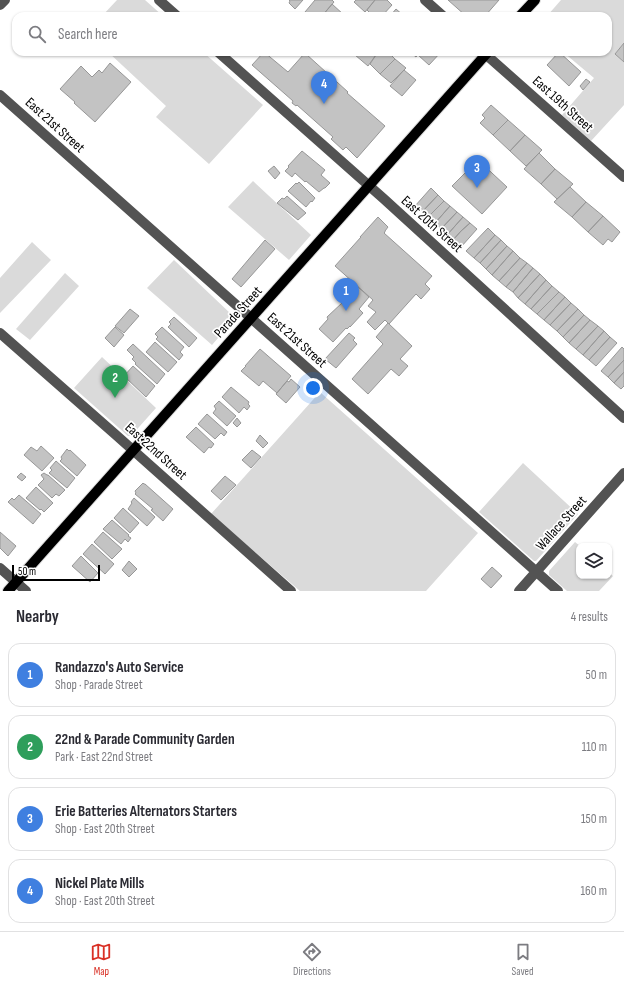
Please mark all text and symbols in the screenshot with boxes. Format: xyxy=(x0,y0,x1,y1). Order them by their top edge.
search box xyxy=(12,12,612,56)
icon: search xyxy=(26,23,48,45)
text: Search here xyxy=(58,25,118,44)
pin: 4 xyxy=(311,71,337,104)
street label: East 19th Street xyxy=(529,72,597,136)
street label: East 21st Street xyxy=(22,94,88,156)
pin: 3 xyxy=(464,155,490,188)
street label: East 20th Street xyxy=(398,192,466,256)
pin: 1 xyxy=(333,278,359,311)
street label: Parade Street xyxy=(210,283,266,341)
street label: East 21st Street xyxy=(264,309,330,371)
pin: 2 xyxy=(102,365,128,398)
your location xyxy=(303,378,323,398)
street label: East 22nd Street xyxy=(121,419,191,483)
street label: Wallace Street xyxy=(532,492,590,554)
map controls xyxy=(576,543,612,579)
button: layers xyxy=(576,543,612,579)
scale bar xyxy=(12,563,100,582)
text: 50 m xyxy=(18,565,36,578)
text: Nearby xyxy=(16,607,59,627)
text: 4 results xyxy=(571,609,608,625)
text: Randazzo's Auto Service xyxy=(55,658,184,677)
text: 1 xyxy=(27,667,33,683)
text: 50 m xyxy=(586,667,607,683)
text: Shop · Parade Street xyxy=(55,677,143,693)
text: 22nd & Parade Community Garden xyxy=(55,730,235,749)
text: 2 xyxy=(27,739,33,755)
text: 110 m xyxy=(582,739,607,755)
text: Park · East 22nd Street xyxy=(55,749,153,765)
text: Erie Batteries Alternators Starters xyxy=(55,802,237,821)
text: 3 xyxy=(27,811,33,827)
text: 150 m xyxy=(581,811,607,827)
text: Shop · East 20th Street xyxy=(55,821,155,837)
text: Nickel Plate Mills xyxy=(55,874,144,893)
text: 4 xyxy=(27,883,33,899)
text: 160 m xyxy=(581,883,607,899)
text: Shop · East 20th Street xyxy=(55,893,155,909)
tab: Map xyxy=(90,941,112,978)
tab: Directions xyxy=(293,941,331,978)
tab: Saved xyxy=(512,941,534,978)

